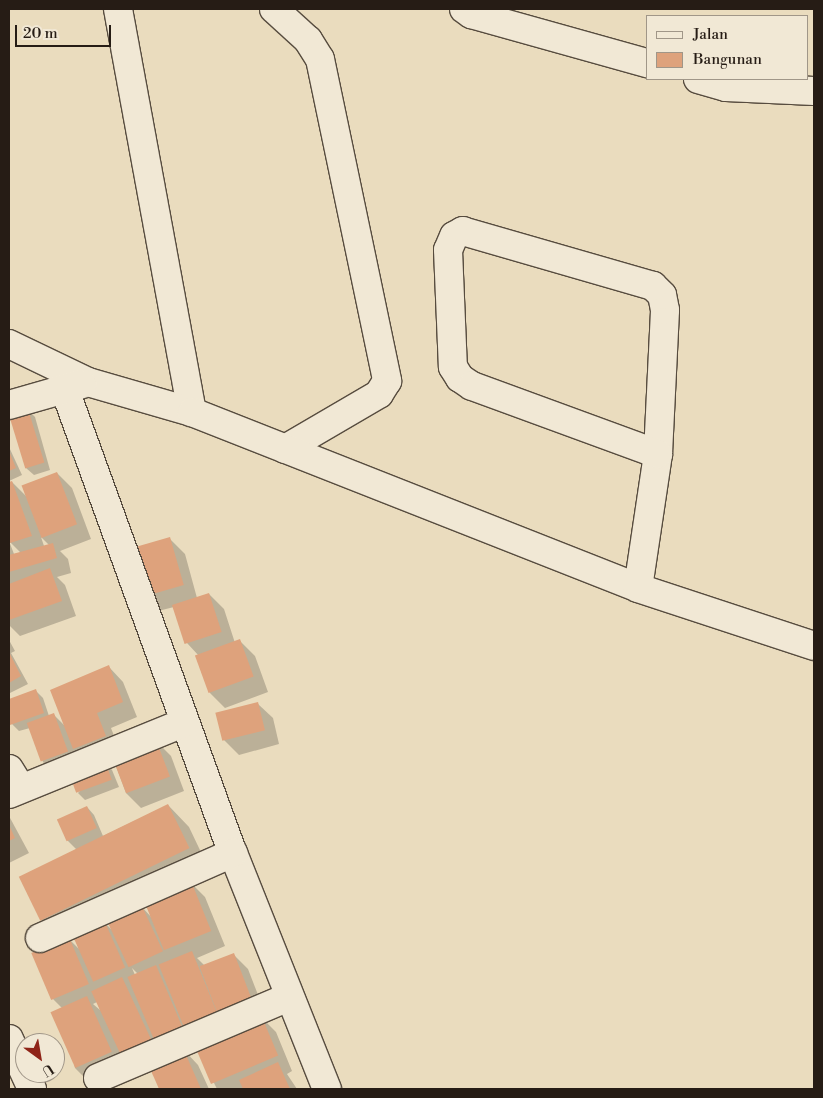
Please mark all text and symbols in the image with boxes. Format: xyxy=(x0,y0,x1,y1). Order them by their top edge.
scale bar xyxy=(18,15,114,47)
legend xyxy=(646,15,808,80)
text: 20 m xyxy=(23,24,58,43)
text: Jalan xyxy=(693,25,728,44)
text: Bangunan xyxy=(693,50,762,69)
north arrow xyxy=(15,1033,65,1083)
text: U xyxy=(38,1059,57,1080)

